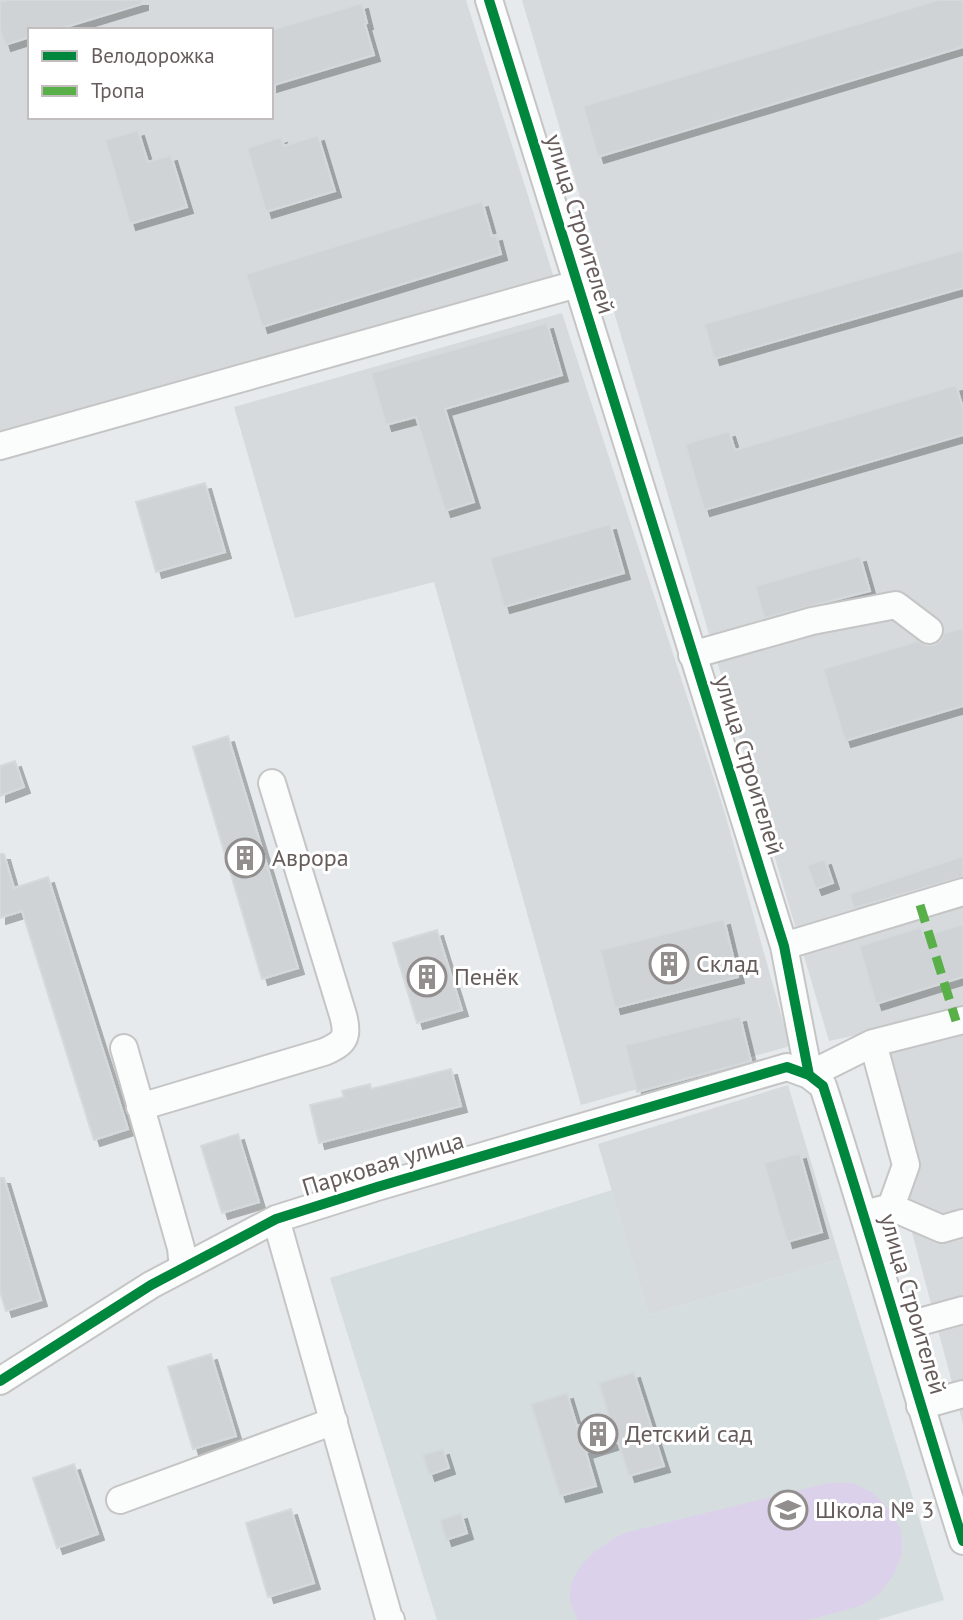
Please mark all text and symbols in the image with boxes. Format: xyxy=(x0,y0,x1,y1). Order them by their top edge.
legend xyxy=(28,28,273,119)
text: Велодорожка xyxy=(91,42,215,69)
text: Тропа xyxy=(91,77,145,104)
street label: улица Строителей xyxy=(538,130,623,318)
street label: улица Строителей xyxy=(707,671,792,859)
building icon: Аврора xyxy=(224,837,266,879)
place label: Аврора xyxy=(272,842,349,873)
building icon: Склад xyxy=(648,943,690,985)
place label: Склад xyxy=(696,948,759,979)
building icon: Пенёк xyxy=(406,956,448,998)
place label: Пенёк xyxy=(454,961,519,992)
street label: Парковая улица xyxy=(298,1124,467,1203)
street label: улица Строителей xyxy=(873,1210,954,1398)
building icon: Детский сад xyxy=(577,1413,619,1455)
place label: Детский сад xyxy=(625,1418,753,1449)
school or university icon: Школа № 3 xyxy=(767,1489,809,1531)
place label: Школа № 3 xyxy=(815,1494,934,1525)

